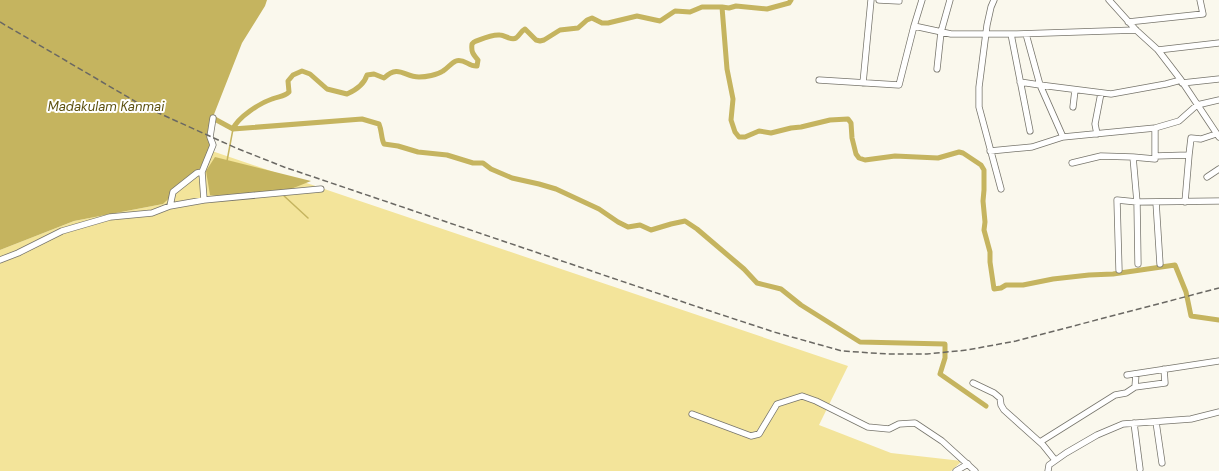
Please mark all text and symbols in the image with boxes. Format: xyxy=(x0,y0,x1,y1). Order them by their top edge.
water label: Madakulam Kanmai xyxy=(48,98,165,115)

